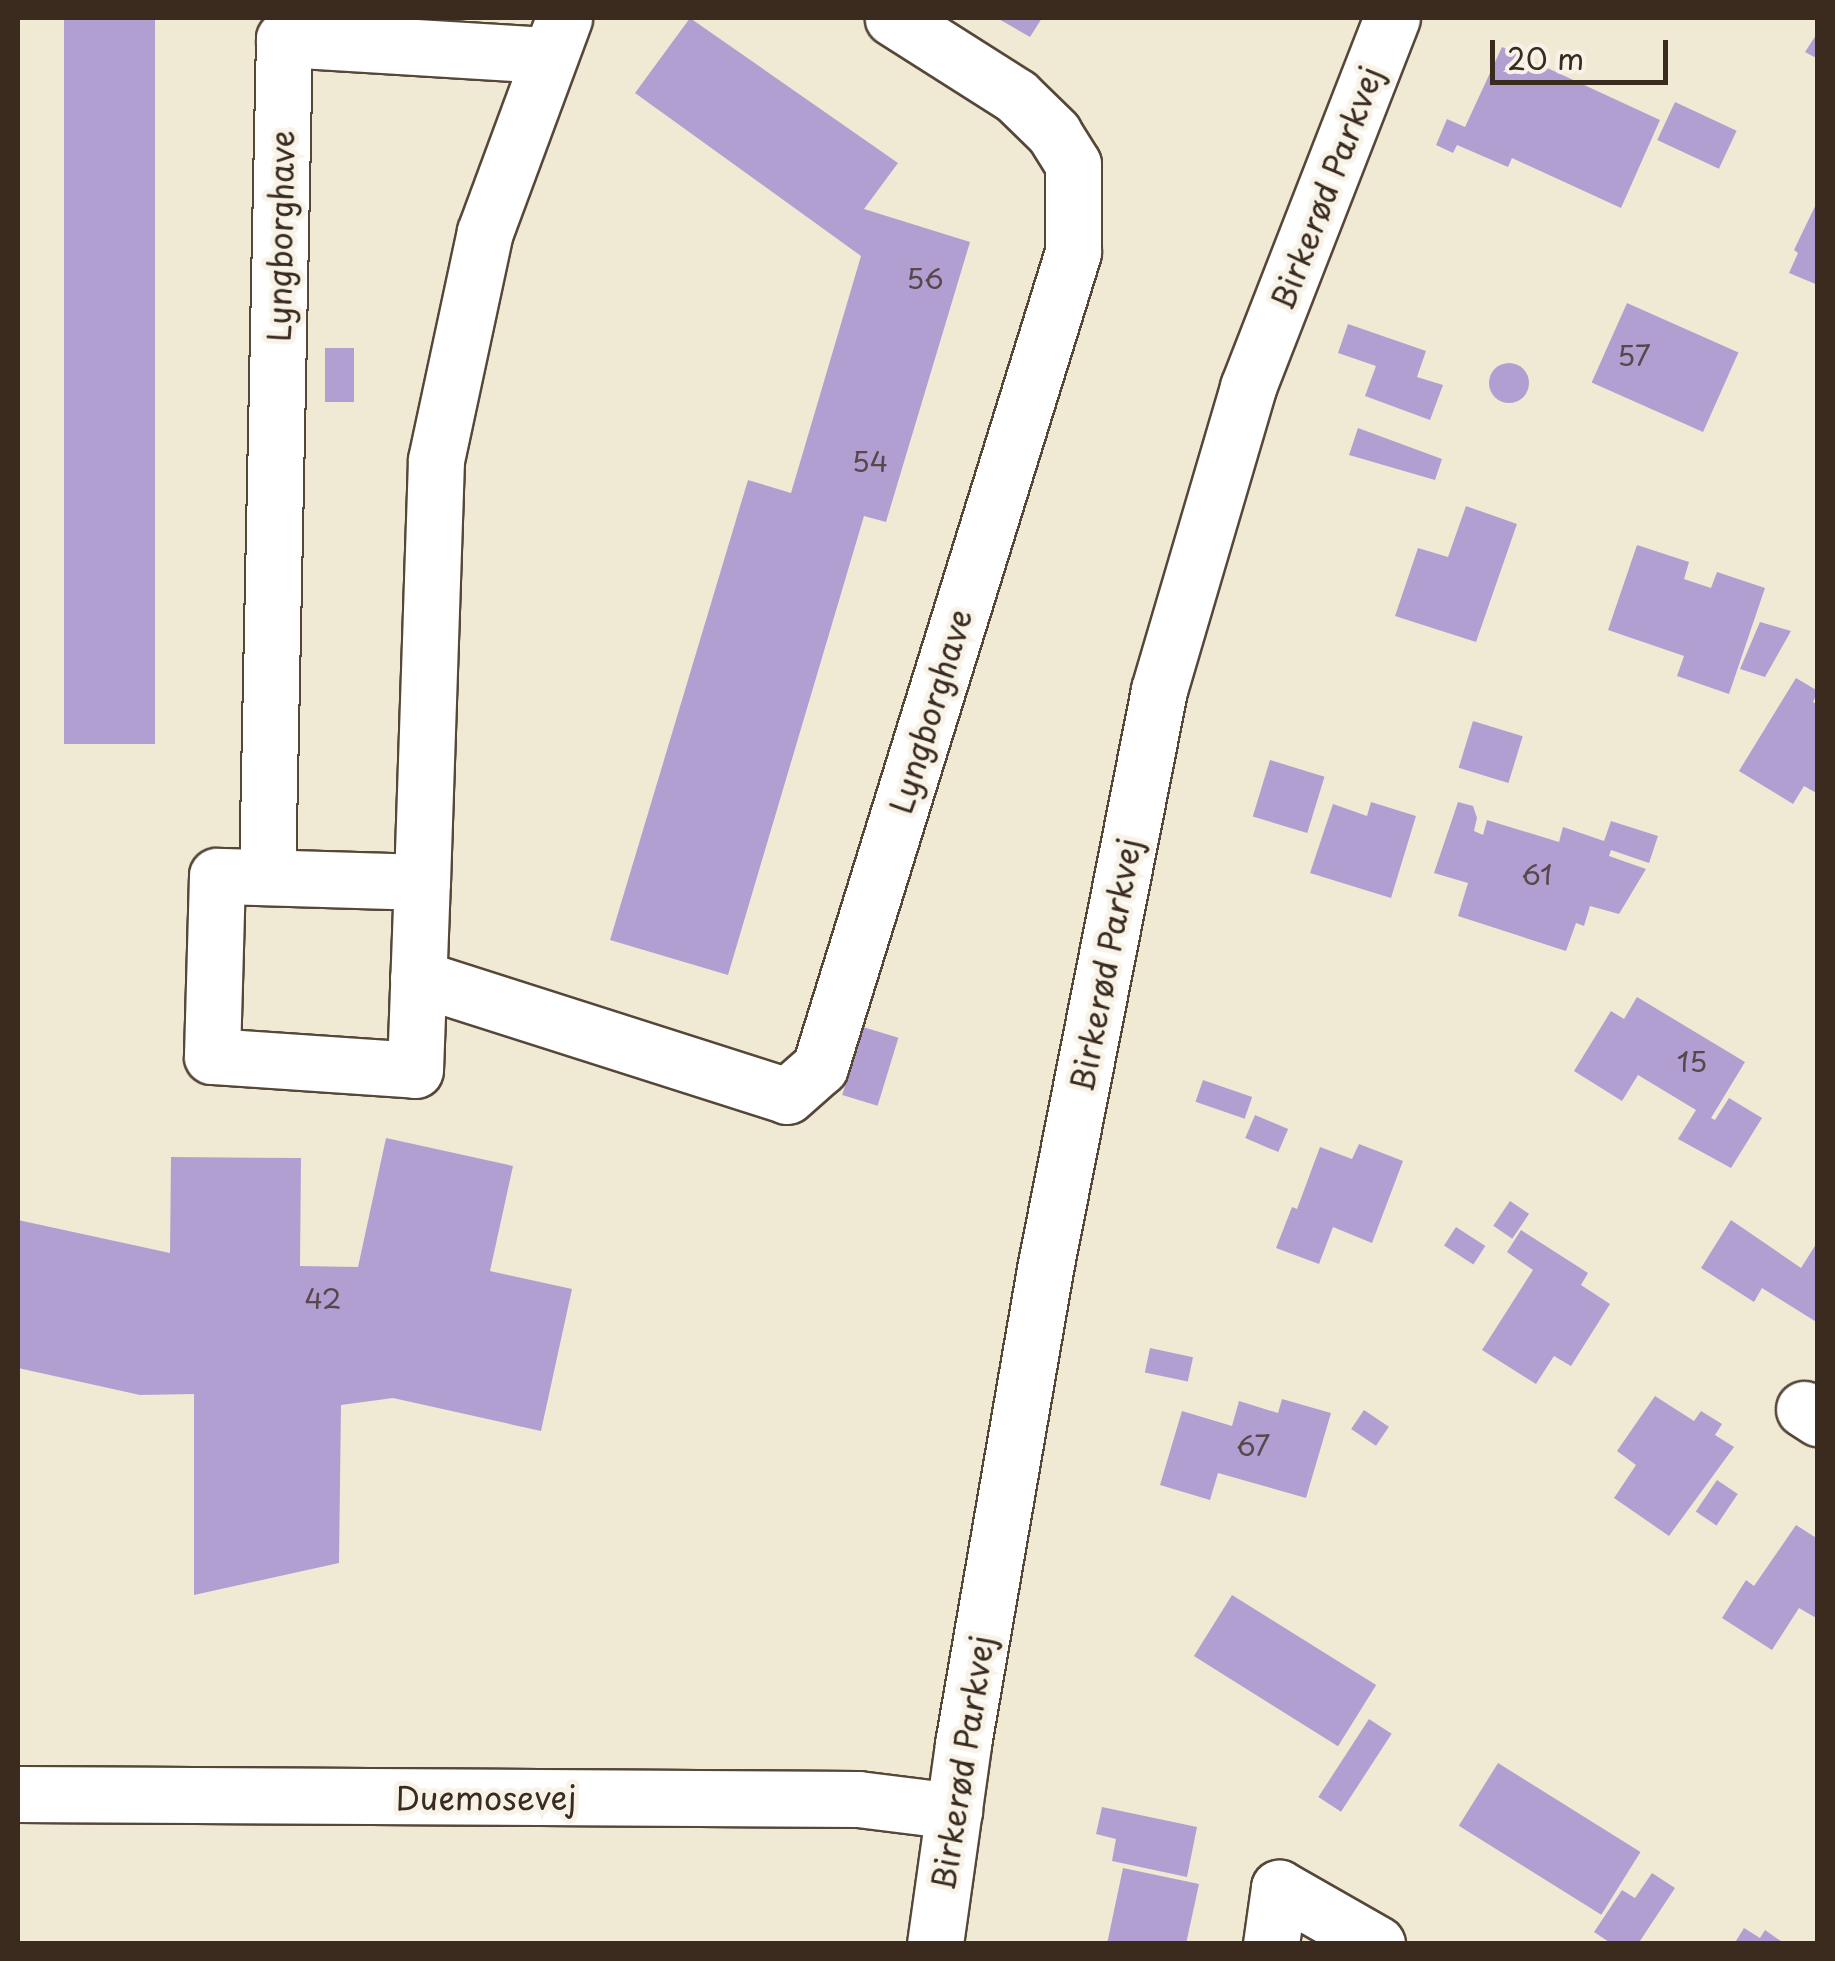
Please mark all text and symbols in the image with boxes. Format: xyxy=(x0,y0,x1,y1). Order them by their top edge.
scale bar xyxy=(1495,20,1672,82)
text: 20 m xyxy=(1507,35,1584,80)
street label: Birkerød Parkvej xyxy=(1262,60,1390,316)
street label: Lyngborghave xyxy=(259,130,301,342)
house number: 56 xyxy=(906,261,944,295)
house number: 57 xyxy=(1617,338,1651,372)
house number: 54 xyxy=(852,444,888,478)
street label: Lyngborghave xyxy=(881,604,979,818)
street label: Birkerød Parkvej xyxy=(1061,834,1149,1096)
house number: 61 xyxy=(1521,857,1553,891)
house number: 15 xyxy=(1677,1044,1707,1078)
house number: 42 xyxy=(304,1281,342,1315)
house number: 67 xyxy=(1236,1428,1270,1462)
street label: Birkerød Parkvej xyxy=(923,1632,1001,1894)
street label: Duemosevej xyxy=(395,1778,577,1816)

